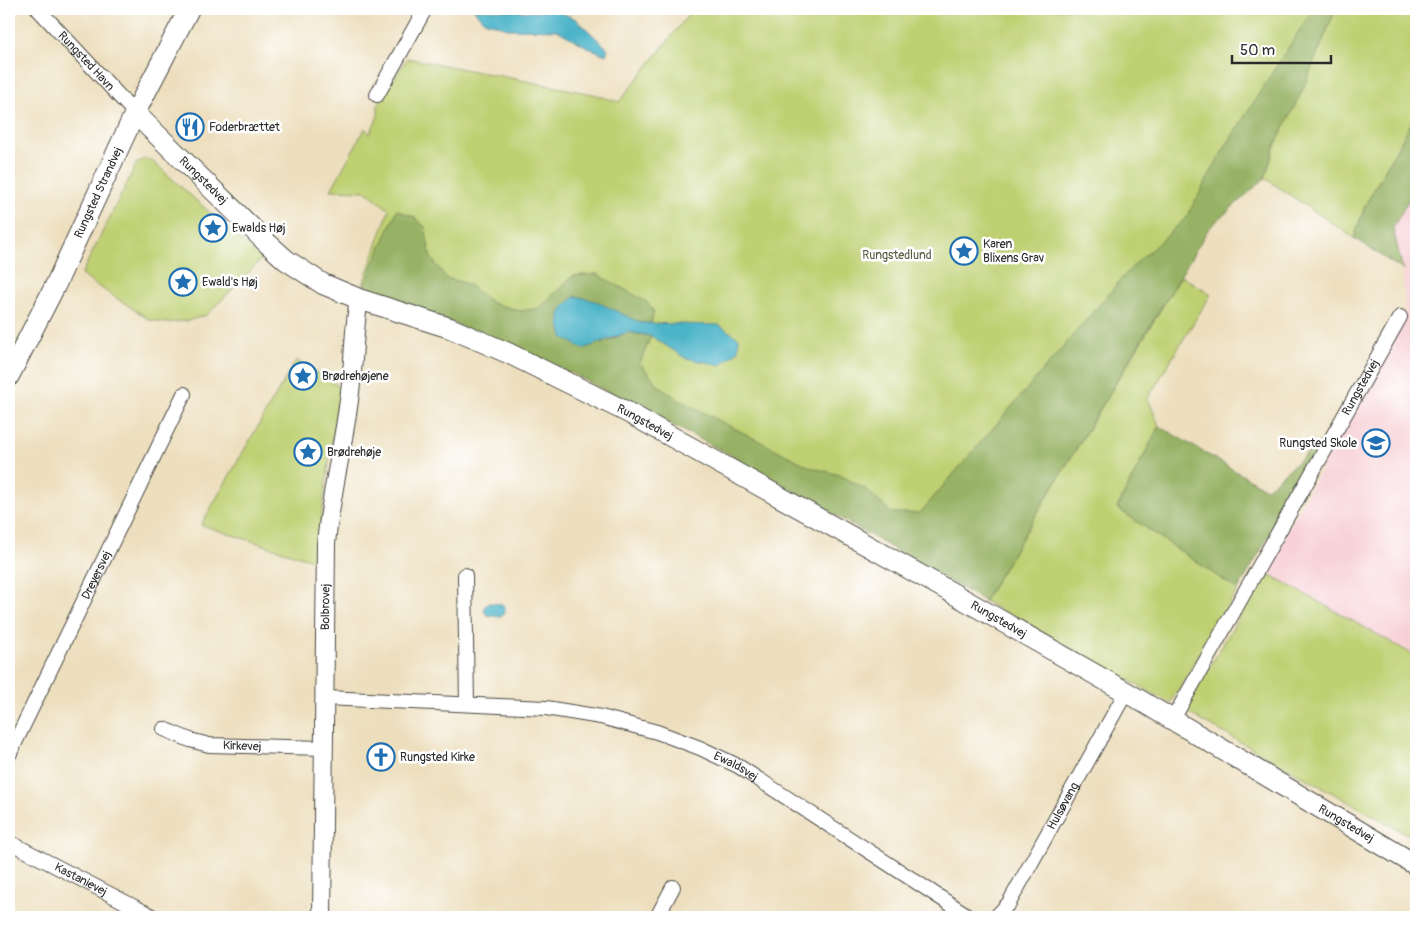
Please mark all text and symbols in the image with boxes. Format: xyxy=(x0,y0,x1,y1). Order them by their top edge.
street label: Rungsted Havn xyxy=(55,28,118,94)
scale bar xyxy=(1232,32,1331,64)
text: 50 m xyxy=(1240,41,1275,60)
restaurant icon: Foderbrættet xyxy=(175,112,205,142)
place label: Foderbrættet xyxy=(209,120,280,135)
street label: Rungsted Strandvej xyxy=(71,144,126,240)
street label: Rungstedvej xyxy=(176,153,231,208)
place icon: Ewalds Høj xyxy=(198,213,228,243)
place label: Ewalds Høj xyxy=(232,221,286,236)
place icon: Karen Blixens Grav xyxy=(949,236,979,266)
place label: Karen Blixens Grav xyxy=(983,237,1044,266)
park label: Rungstedlund xyxy=(862,248,932,263)
place icon: Ewald's Høj xyxy=(168,267,198,297)
place label: Ewald's Høj xyxy=(202,275,258,290)
street label: Rungstedvej xyxy=(1339,356,1382,418)
place icon: Brødrehøjene xyxy=(288,361,318,391)
place label: Brødrehøjene xyxy=(322,369,389,384)
street label: Rungstedvej xyxy=(614,401,676,444)
school or university icon: Rungsted Skole xyxy=(1361,428,1391,458)
place label: Rungsted Skole xyxy=(1279,436,1357,451)
place icon: Brødrehøje xyxy=(293,437,323,467)
place label: Brødrehøje xyxy=(327,445,381,460)
street label: Dreyersvej xyxy=(78,548,114,602)
street label: Bolbrovej xyxy=(318,583,333,630)
street label: Rungstedvej xyxy=(968,598,1030,641)
street label: Kirkevej xyxy=(223,738,262,754)
church icon: Rungsted Kirke xyxy=(366,742,396,772)
street label: Ewaldsvej xyxy=(711,748,761,785)
place label: Rungsted Kirke xyxy=(400,750,475,765)
street label: Hulsøvang xyxy=(1044,780,1082,832)
street label: Rungstedvej xyxy=(1316,801,1377,846)
street label: Kastanievej xyxy=(52,859,110,899)

